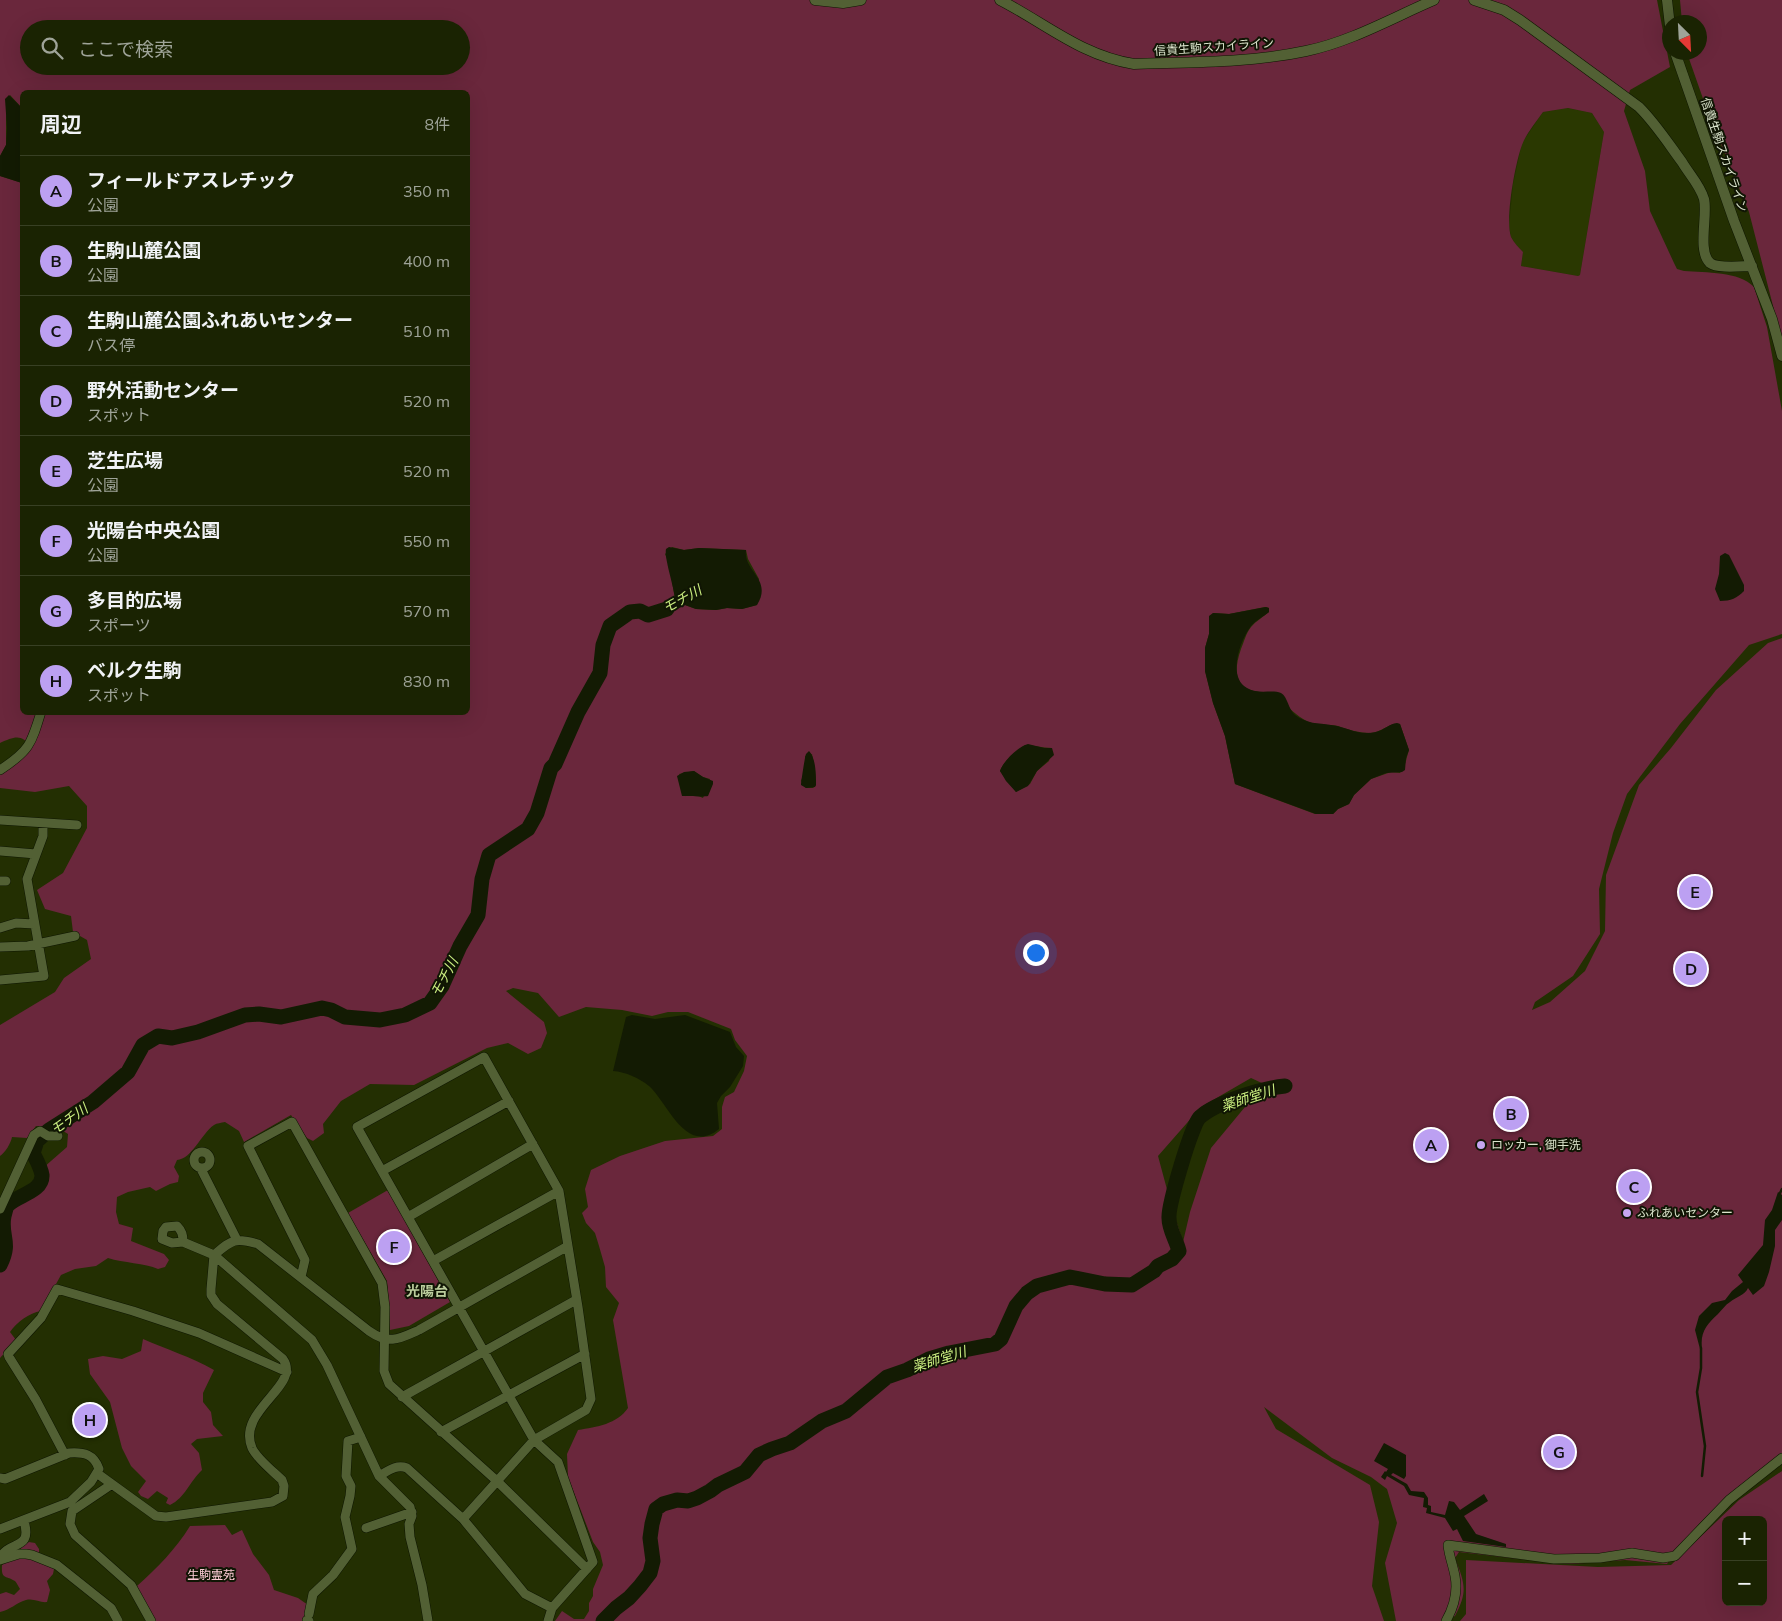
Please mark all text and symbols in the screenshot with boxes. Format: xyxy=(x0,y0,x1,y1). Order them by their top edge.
north arrow xyxy=(1662,15,1707,60)
search box xyxy=(20,20,470,75)
icon: search xyxy=(38,34,66,62)
street label: 信貴生駒スカイライン xyxy=(1154,35,1274,58)
text: ここで検索 xyxy=(78,37,173,61)
street label: 信貴生駒スカイライン xyxy=(1698,96,1751,214)
text: 周辺 xyxy=(40,111,82,137)
text: 8件 xyxy=(424,114,450,134)
text: フィールドアスレチック xyxy=(87,168,296,192)
text: A xyxy=(50,181,62,201)
text: 350 m xyxy=(403,181,450,201)
text: 公園 xyxy=(87,195,119,215)
text: 生駒山麓公園 xyxy=(87,238,201,262)
text: B xyxy=(50,251,62,271)
text: 400 m xyxy=(403,251,450,271)
text: 公園 xyxy=(87,265,119,285)
text: 生駒山麓公園ふれあいセンター xyxy=(87,308,353,332)
text: C xyxy=(51,321,61,341)
text: 510 m xyxy=(403,321,450,341)
text: バス停 xyxy=(87,335,135,355)
text: 野外活動センター xyxy=(87,378,239,402)
text: D xyxy=(50,391,62,411)
text: 520 m xyxy=(403,391,450,411)
text: スポット xyxy=(87,405,151,425)
text: 芝生広場 xyxy=(87,448,163,472)
text: E xyxy=(51,461,61,481)
text: 520 m xyxy=(403,461,450,481)
text: 公園 xyxy=(87,475,119,495)
text: 光陽台中央公園 xyxy=(87,518,220,542)
text: F xyxy=(51,531,61,551)
text: 550 m xyxy=(403,531,450,551)
text: 公園 xyxy=(87,545,119,565)
water label: モチ川 xyxy=(659,580,706,617)
text: 多目的広場 xyxy=(87,588,182,612)
text: G xyxy=(50,601,62,621)
text: 570 m xyxy=(403,601,450,621)
text: スポーツ xyxy=(87,615,151,635)
text: ベルク生駒 xyxy=(87,658,182,682)
text: H xyxy=(50,671,62,691)
text: 830 m xyxy=(403,671,450,691)
text: スポット xyxy=(87,685,151,705)
pin: E xyxy=(1679,873,1711,911)
your location xyxy=(1023,940,1049,966)
pin: D xyxy=(1675,950,1707,988)
water label: モチ川 xyxy=(426,952,463,1000)
water label: 薬師堂川 xyxy=(1219,1080,1279,1115)
pin: B xyxy=(1495,1095,1527,1133)
water label: モチ川 xyxy=(47,1098,93,1138)
pin: A xyxy=(1415,1126,1447,1164)
place label: ロッカー, 御手洗 xyxy=(1491,1137,1581,1152)
marker: ロッカー, 御手洗 xyxy=(1475,1139,1487,1151)
pin: C xyxy=(1618,1168,1650,1206)
place label: ふれあいセンター xyxy=(1637,1205,1733,1220)
marker: ふれあいセンター xyxy=(1621,1207,1633,1219)
pin: F xyxy=(378,1228,410,1266)
district label: 光陽台 xyxy=(406,1282,448,1300)
water label: 薬師堂川 xyxy=(910,1342,970,1376)
pin: H xyxy=(74,1401,106,1439)
pin: G xyxy=(1543,1433,1575,1471)
map controls xyxy=(1722,1516,1767,1606)
button: + xyxy=(1722,1516,1767,1561)
button: − xyxy=(1722,1561,1767,1606)
park label: 生駒霊苑 xyxy=(187,1567,235,1582)

